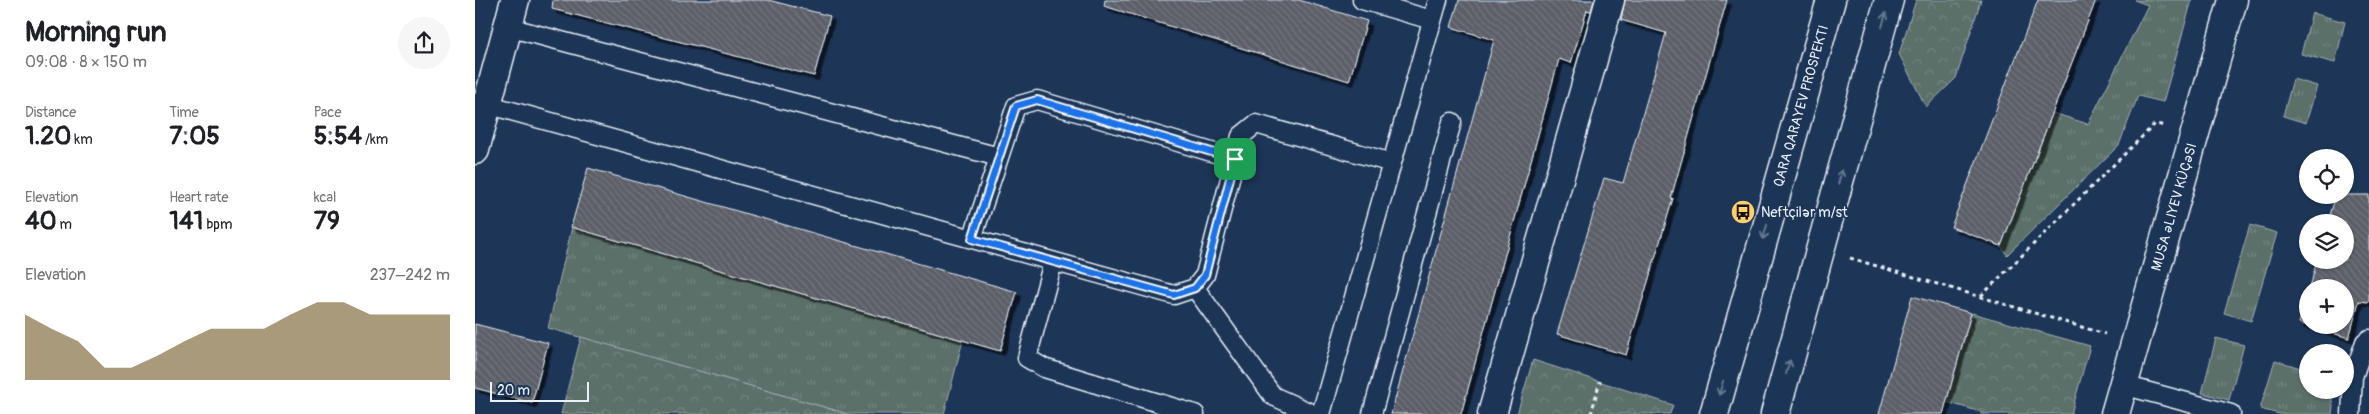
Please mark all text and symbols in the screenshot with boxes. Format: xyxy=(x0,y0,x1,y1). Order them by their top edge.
one-way arrow xyxy=(1879,12,1889,28)
text: Morning run xyxy=(25,15,167,50)
button: share xyxy=(398,17,450,69)
street label: QARA QARAYEV PROSPEKTI xyxy=(1770,23,1832,189)
text: 09:08 · 8 × 150 m xyxy=(25,52,147,72)
text: Distance xyxy=(25,104,76,121)
text: Time xyxy=(169,104,199,121)
text: Pace xyxy=(314,104,341,121)
text: 1.20 xyxy=(25,121,71,152)
text: 7:05 xyxy=(169,121,220,152)
text: 5:54 xyxy=(314,121,362,152)
text: km xyxy=(71,131,93,148)
text: /km xyxy=(362,131,388,148)
pin xyxy=(1214,138,1256,180)
street label: MUSA ƏLIYEV KÜÇƏSI xyxy=(2148,141,2200,273)
icon: arrive xyxy=(1221,145,1249,173)
map controls xyxy=(2299,149,2354,399)
button: locate xyxy=(2299,149,2354,204)
one-way arrow xyxy=(1836,169,1846,185)
text: Elevation xyxy=(25,189,78,206)
text: Heart rate xyxy=(169,189,228,206)
text: kcal xyxy=(314,189,336,206)
bus stop icon: Neftçilər m/st xyxy=(1730,199,1756,225)
place label: Neftçilər m/st xyxy=(1761,204,1848,221)
text: 40 xyxy=(25,206,57,237)
text: 141 xyxy=(169,206,203,237)
text: 79 xyxy=(314,206,340,237)
button: layers xyxy=(2299,214,2354,269)
text: m xyxy=(57,216,72,233)
text: bpm xyxy=(203,216,232,233)
one-way arrow xyxy=(1760,224,1770,240)
text: Elevation xyxy=(25,265,86,285)
text: 237–242 m xyxy=(370,265,450,285)
button: + xyxy=(2299,279,2354,334)
button: − xyxy=(2299,344,2354,399)
one-way arrow xyxy=(1783,359,1793,375)
scale bar xyxy=(490,379,589,402)
one-way arrow xyxy=(1716,380,1725,396)
text: 20 m xyxy=(497,382,530,399)

